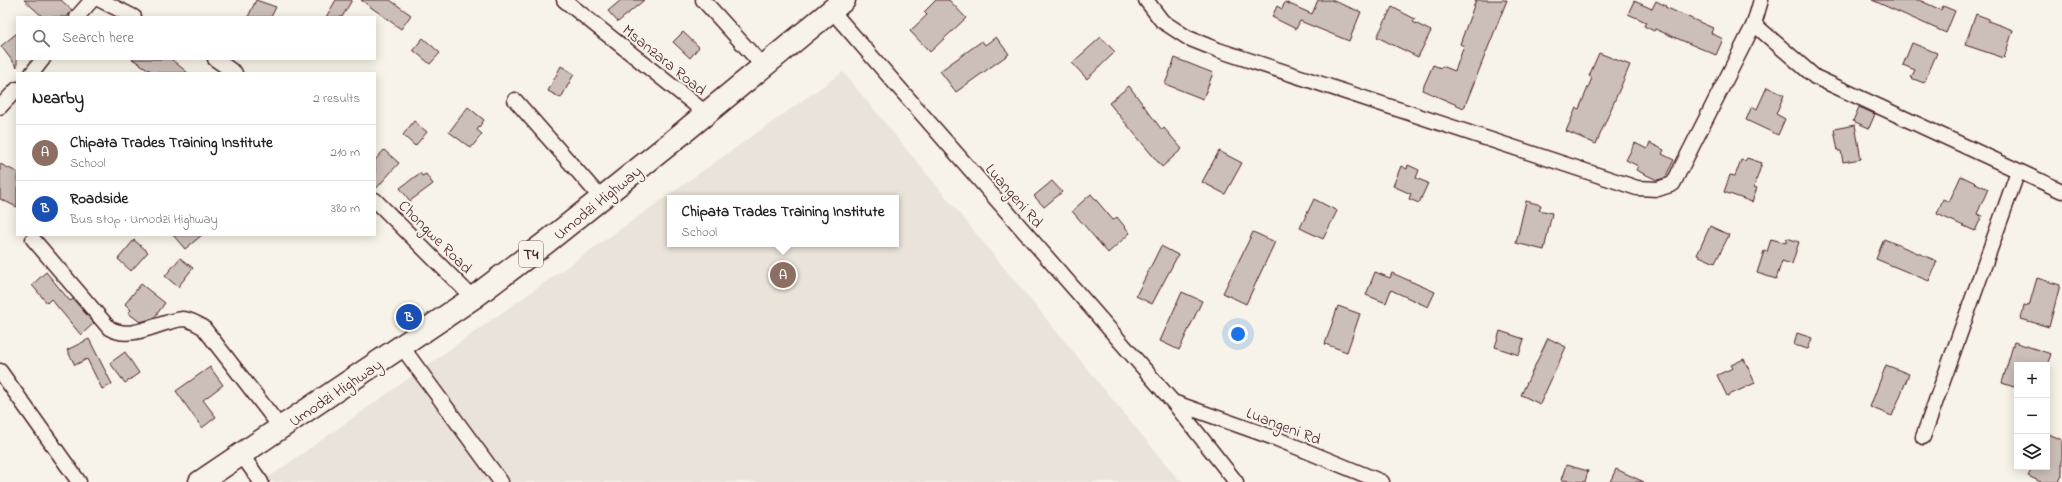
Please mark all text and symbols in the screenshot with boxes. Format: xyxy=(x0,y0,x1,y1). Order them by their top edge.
search box xyxy=(16,16,376,60)
street label: Msanzara Road xyxy=(617,19,711,102)
icon: search xyxy=(30,27,52,49)
text: Search here xyxy=(62,27,134,49)
text: Nearby xyxy=(32,86,84,111)
text: 2 results xyxy=(313,89,360,108)
text: Chipata Trades Training Institute xyxy=(70,132,273,154)
text: A xyxy=(41,143,49,162)
text: 210 m xyxy=(330,143,360,162)
text: School xyxy=(70,154,106,173)
street label: Luangeni Rd xyxy=(979,159,1048,234)
street label: Umodzi Highway xyxy=(549,160,648,247)
text: Roadside xyxy=(70,188,128,210)
street label: Chongwe Road xyxy=(392,195,477,280)
popup xyxy=(667,195,899,247)
text: B xyxy=(41,199,49,218)
text: 380 m xyxy=(331,199,360,218)
text: Chipata Trades Training Institute xyxy=(682,201,884,223)
text: Bus stop · Umodzi Highway xyxy=(70,210,218,229)
text: School xyxy=(682,223,717,242)
road number: T4 xyxy=(519,241,543,267)
pin: A xyxy=(770,260,796,290)
pin: B xyxy=(396,302,422,332)
your location xyxy=(1228,324,1248,344)
street label: Umodzi Highway xyxy=(285,354,388,434)
map controls xyxy=(2014,362,2050,470)
button: + xyxy=(2014,362,2050,398)
button: − xyxy=(2014,398,2050,434)
street label: Luangeni Rd xyxy=(1242,402,1324,452)
button: layers xyxy=(2014,434,2050,470)

